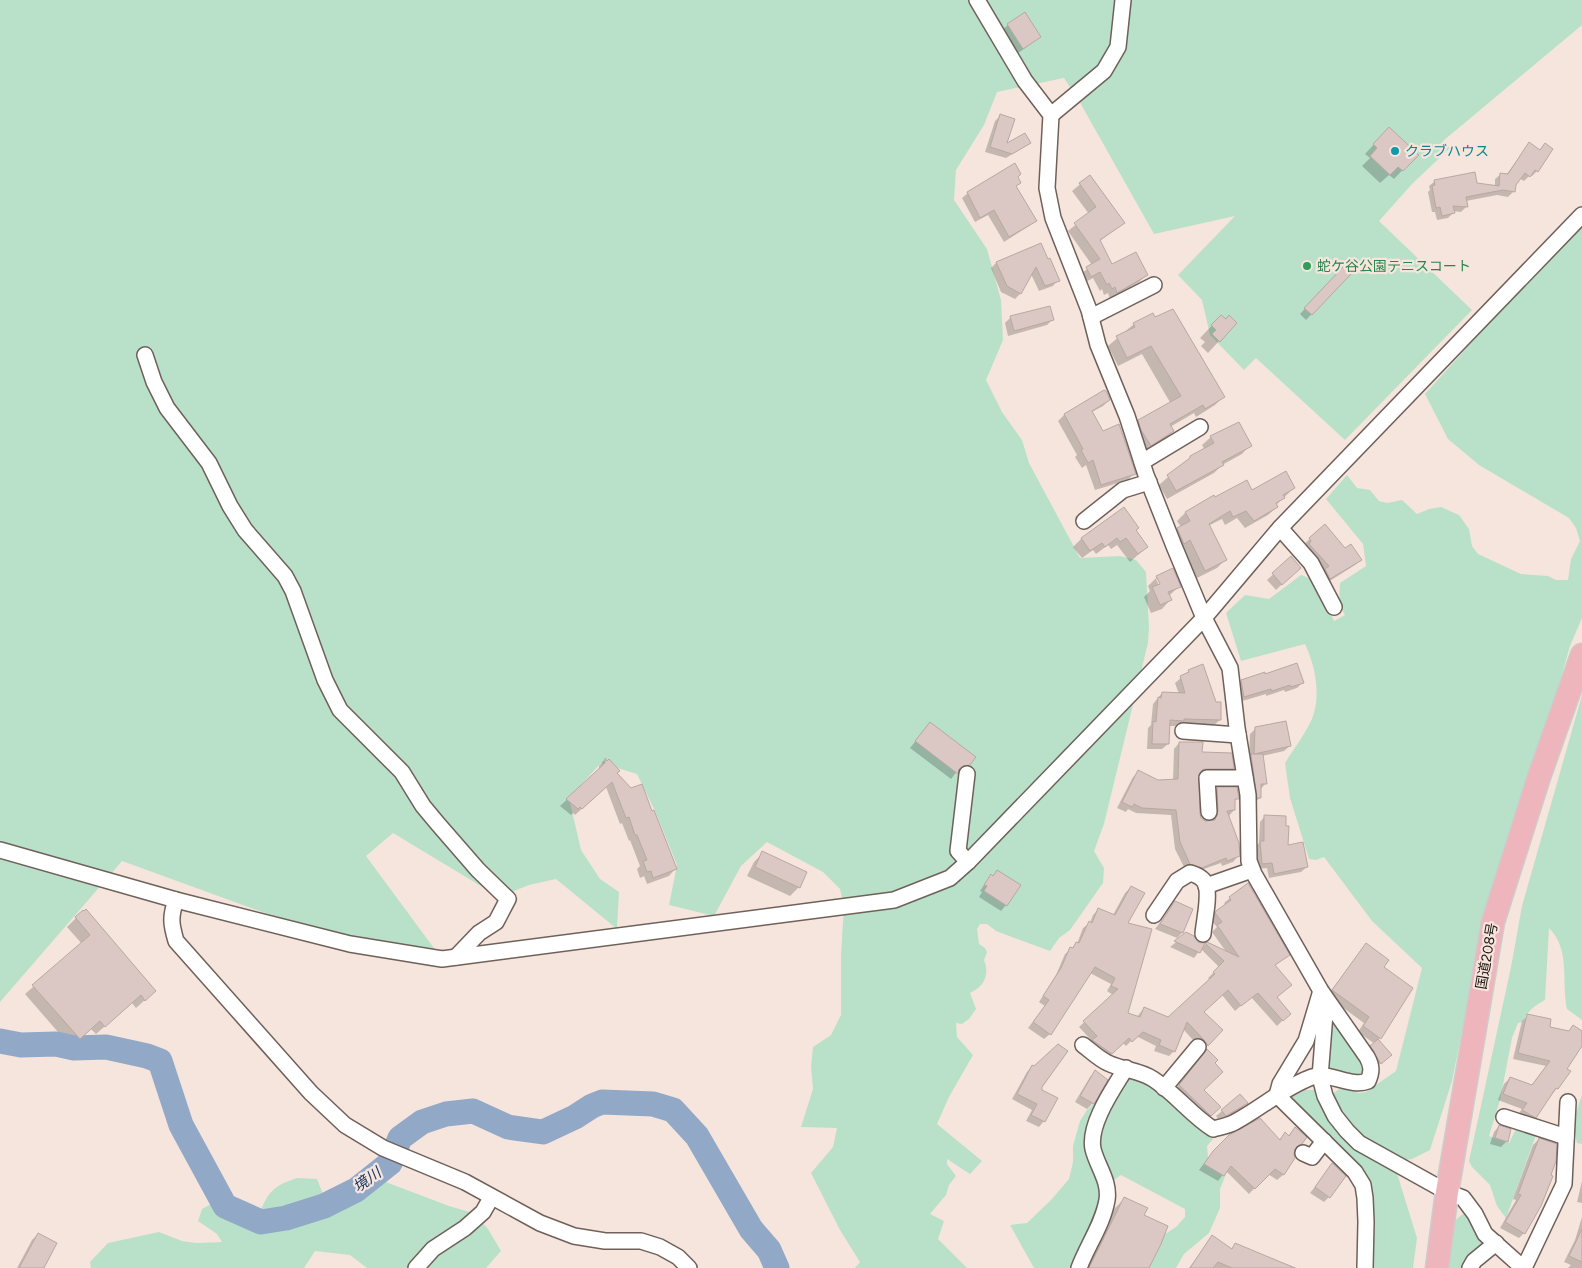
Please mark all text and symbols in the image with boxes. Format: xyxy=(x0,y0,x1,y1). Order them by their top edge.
place label: クラブハウス xyxy=(1405,143,1489,160)
marker: クラブハウス xyxy=(1389,145,1401,157)
place label: 蛇ケ谷公園テニスコート xyxy=(1317,258,1471,275)
marker: 蛇ケ谷公園テニスコート xyxy=(1301,260,1313,272)
street label: 国道208号 xyxy=(1473,921,1501,991)
water label: 境川 xyxy=(350,1163,386,1196)

